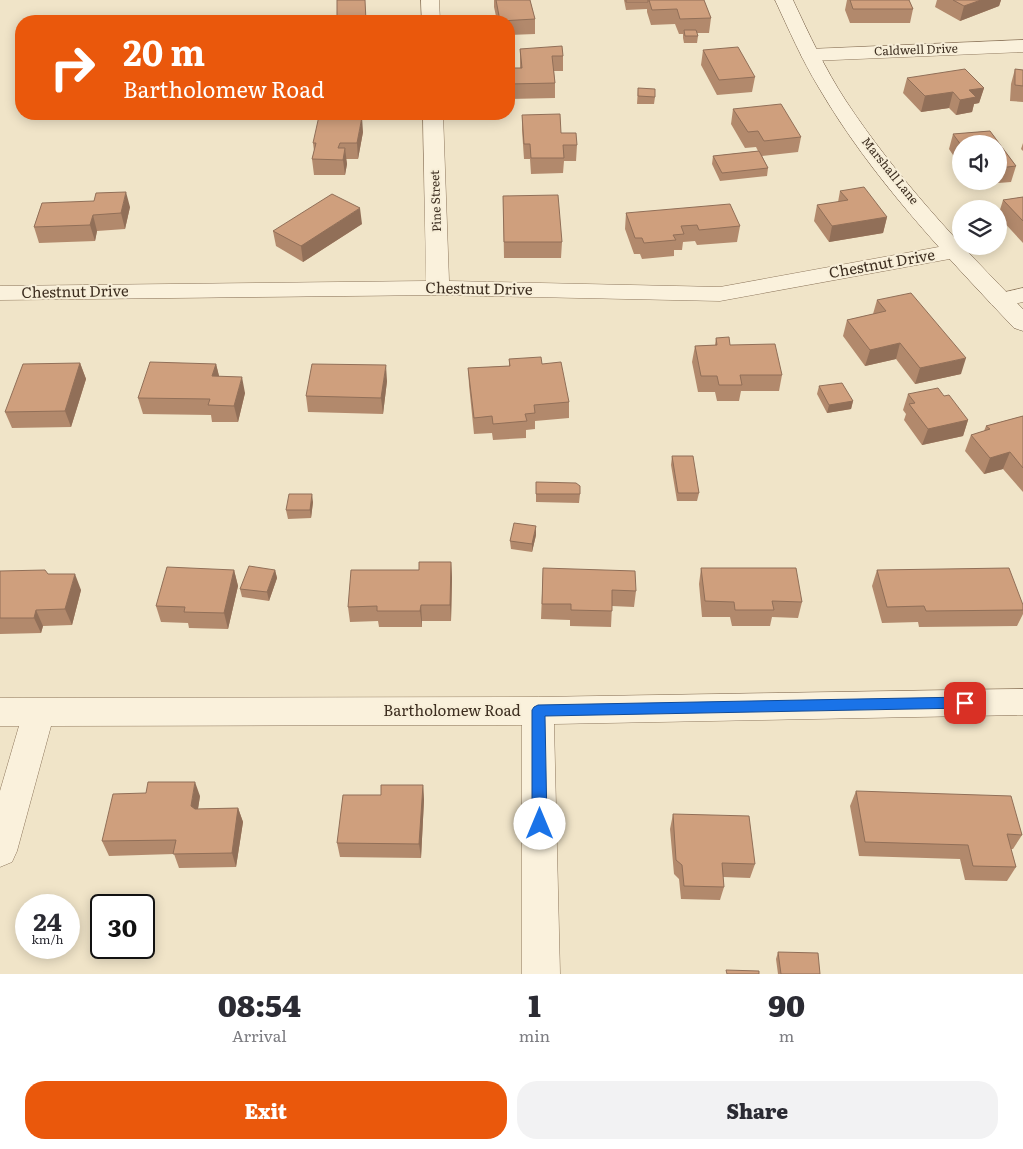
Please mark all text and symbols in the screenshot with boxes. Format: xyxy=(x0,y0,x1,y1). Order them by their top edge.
text: 20 m xyxy=(123,25,205,77)
icon: right xyxy=(40,35,105,100)
street label: Caldwell Drive xyxy=(874,39,958,59)
text: Bartholomew Road xyxy=(123,72,324,105)
street label: Marshall Lane xyxy=(858,133,924,208)
map controls xyxy=(952,135,1007,255)
button: sound xyxy=(952,135,1007,190)
street label: Pine Street xyxy=(425,170,445,232)
button: layers xyxy=(952,200,1007,255)
street label: Chestnut Drive xyxy=(827,242,937,283)
street label: Chestnut Drive xyxy=(425,275,533,300)
street label: Chestnut Drive xyxy=(21,278,129,303)
pin xyxy=(944,682,986,724)
icon: arrive xyxy=(951,689,979,717)
street label: Bartholomew Road xyxy=(383,698,521,721)
position arrow xyxy=(513,797,565,849)
speed limit sign: 30 xyxy=(90,894,155,959)
text: 24 xyxy=(33,902,62,939)
text: km/h xyxy=(32,930,63,948)
text: 08:54 xyxy=(218,982,301,1026)
text: 1 xyxy=(528,982,541,1026)
text: 90 xyxy=(768,982,805,1026)
text: Arrival xyxy=(232,1023,287,1047)
text: min xyxy=(519,1023,550,1047)
text: m xyxy=(779,1023,794,1047)
button: Exit xyxy=(25,1081,507,1139)
button: Share xyxy=(517,1081,998,1139)

